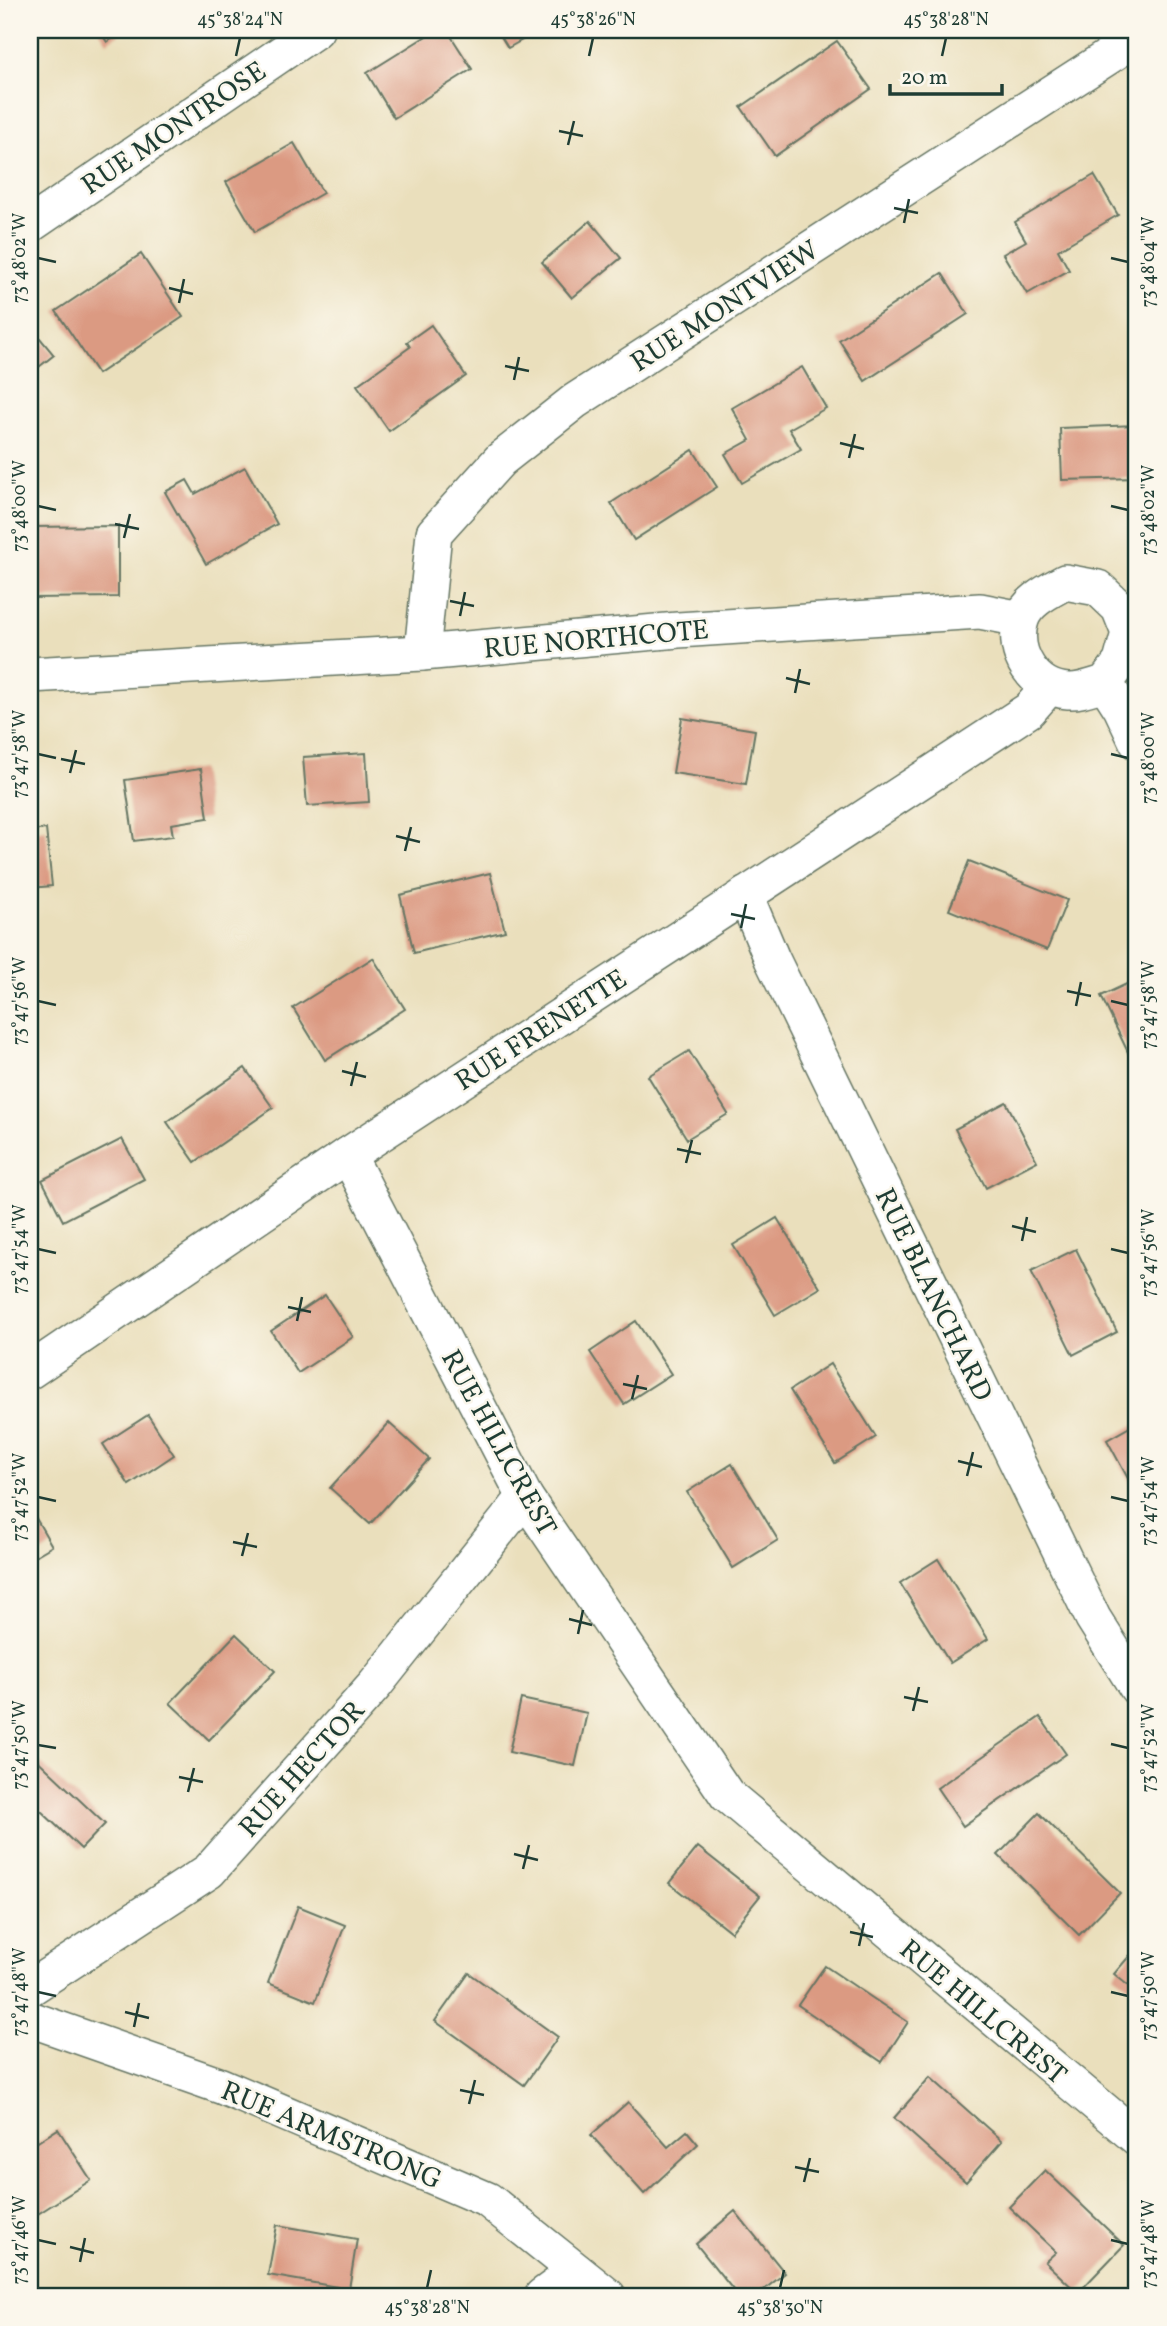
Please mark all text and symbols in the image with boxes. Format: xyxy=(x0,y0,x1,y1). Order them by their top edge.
text: 45°38'24"N xyxy=(197,8,283,33)
text: 45°38'26"N xyxy=(550,8,636,33)
text: 45°38'28"N xyxy=(903,8,989,33)
scale bar xyxy=(890,52,1002,96)
street label: RUE MONTROSE xyxy=(74,53,275,205)
text: 20 m xyxy=(901,64,947,93)
text: 73°48'02"W xyxy=(8,213,33,303)
text: 73°48'04"W xyxy=(1137,216,1162,308)
street label: RUE MONTVIEW xyxy=(624,232,827,383)
text: 73°48'00"W xyxy=(8,460,33,552)
text: 73°48'02"W xyxy=(1137,465,1162,555)
street label: RUE NORTHCOTE xyxy=(482,611,711,670)
text: 73°47'58"W xyxy=(8,710,33,798)
text: 73°48'00"W xyxy=(1137,712,1162,804)
text: 73°47'56"W xyxy=(8,957,33,1045)
street label: RUE FRENETTE xyxy=(448,961,635,1101)
text: 73°47'58"W xyxy=(1137,961,1162,1049)
street label: RUE BLANCHARD xyxy=(864,1182,1001,1408)
text: 73°47'54"W xyxy=(8,1204,33,1294)
text: 73°47'56"W xyxy=(1137,1209,1162,1297)
street label: RUE HILLCREST xyxy=(430,1343,565,1544)
text: 73°47'52"W xyxy=(8,1453,33,1541)
text: 73°47'54"W xyxy=(1137,1456,1162,1546)
street label: RUE HECTOR xyxy=(231,1693,375,1847)
text: 73°47'50"W xyxy=(8,1700,33,1790)
text: 73°47'52"W xyxy=(1137,1704,1162,1792)
street label: RUE HILLCREST xyxy=(890,1931,1075,2095)
text: 73°47'48"W xyxy=(8,1948,33,2036)
text: 73°47'50"W xyxy=(1137,1951,1162,2041)
street label: RUE ARMSTRONG xyxy=(215,2072,447,2200)
text: 73°47'46"W xyxy=(8,2195,33,2285)
text: 73°47'48"W xyxy=(1137,2200,1162,2288)
text: 45°38'28"N xyxy=(384,2296,470,2321)
text: 45°38'30"N xyxy=(737,2296,823,2321)

